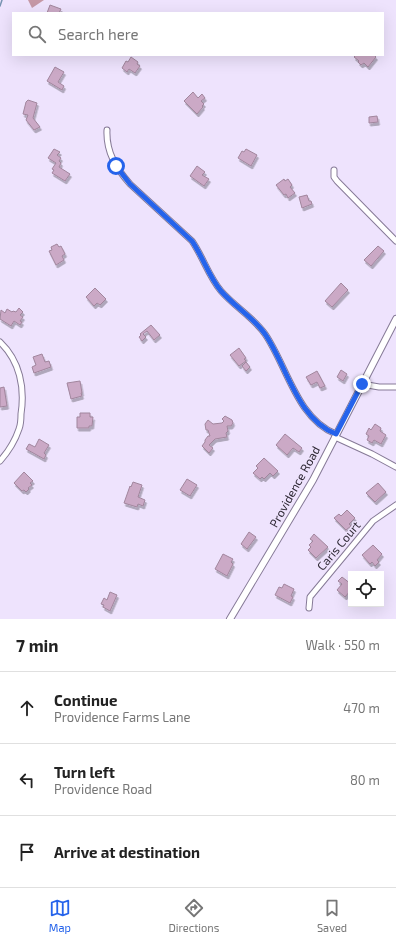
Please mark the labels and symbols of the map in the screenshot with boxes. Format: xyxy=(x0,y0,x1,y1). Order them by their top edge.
route start xyxy=(107,157,125,175)
route end xyxy=(353,375,371,393)
street label: Providence Road xyxy=(266,443,322,530)
street label: Caris Court xyxy=(314,518,363,573)

